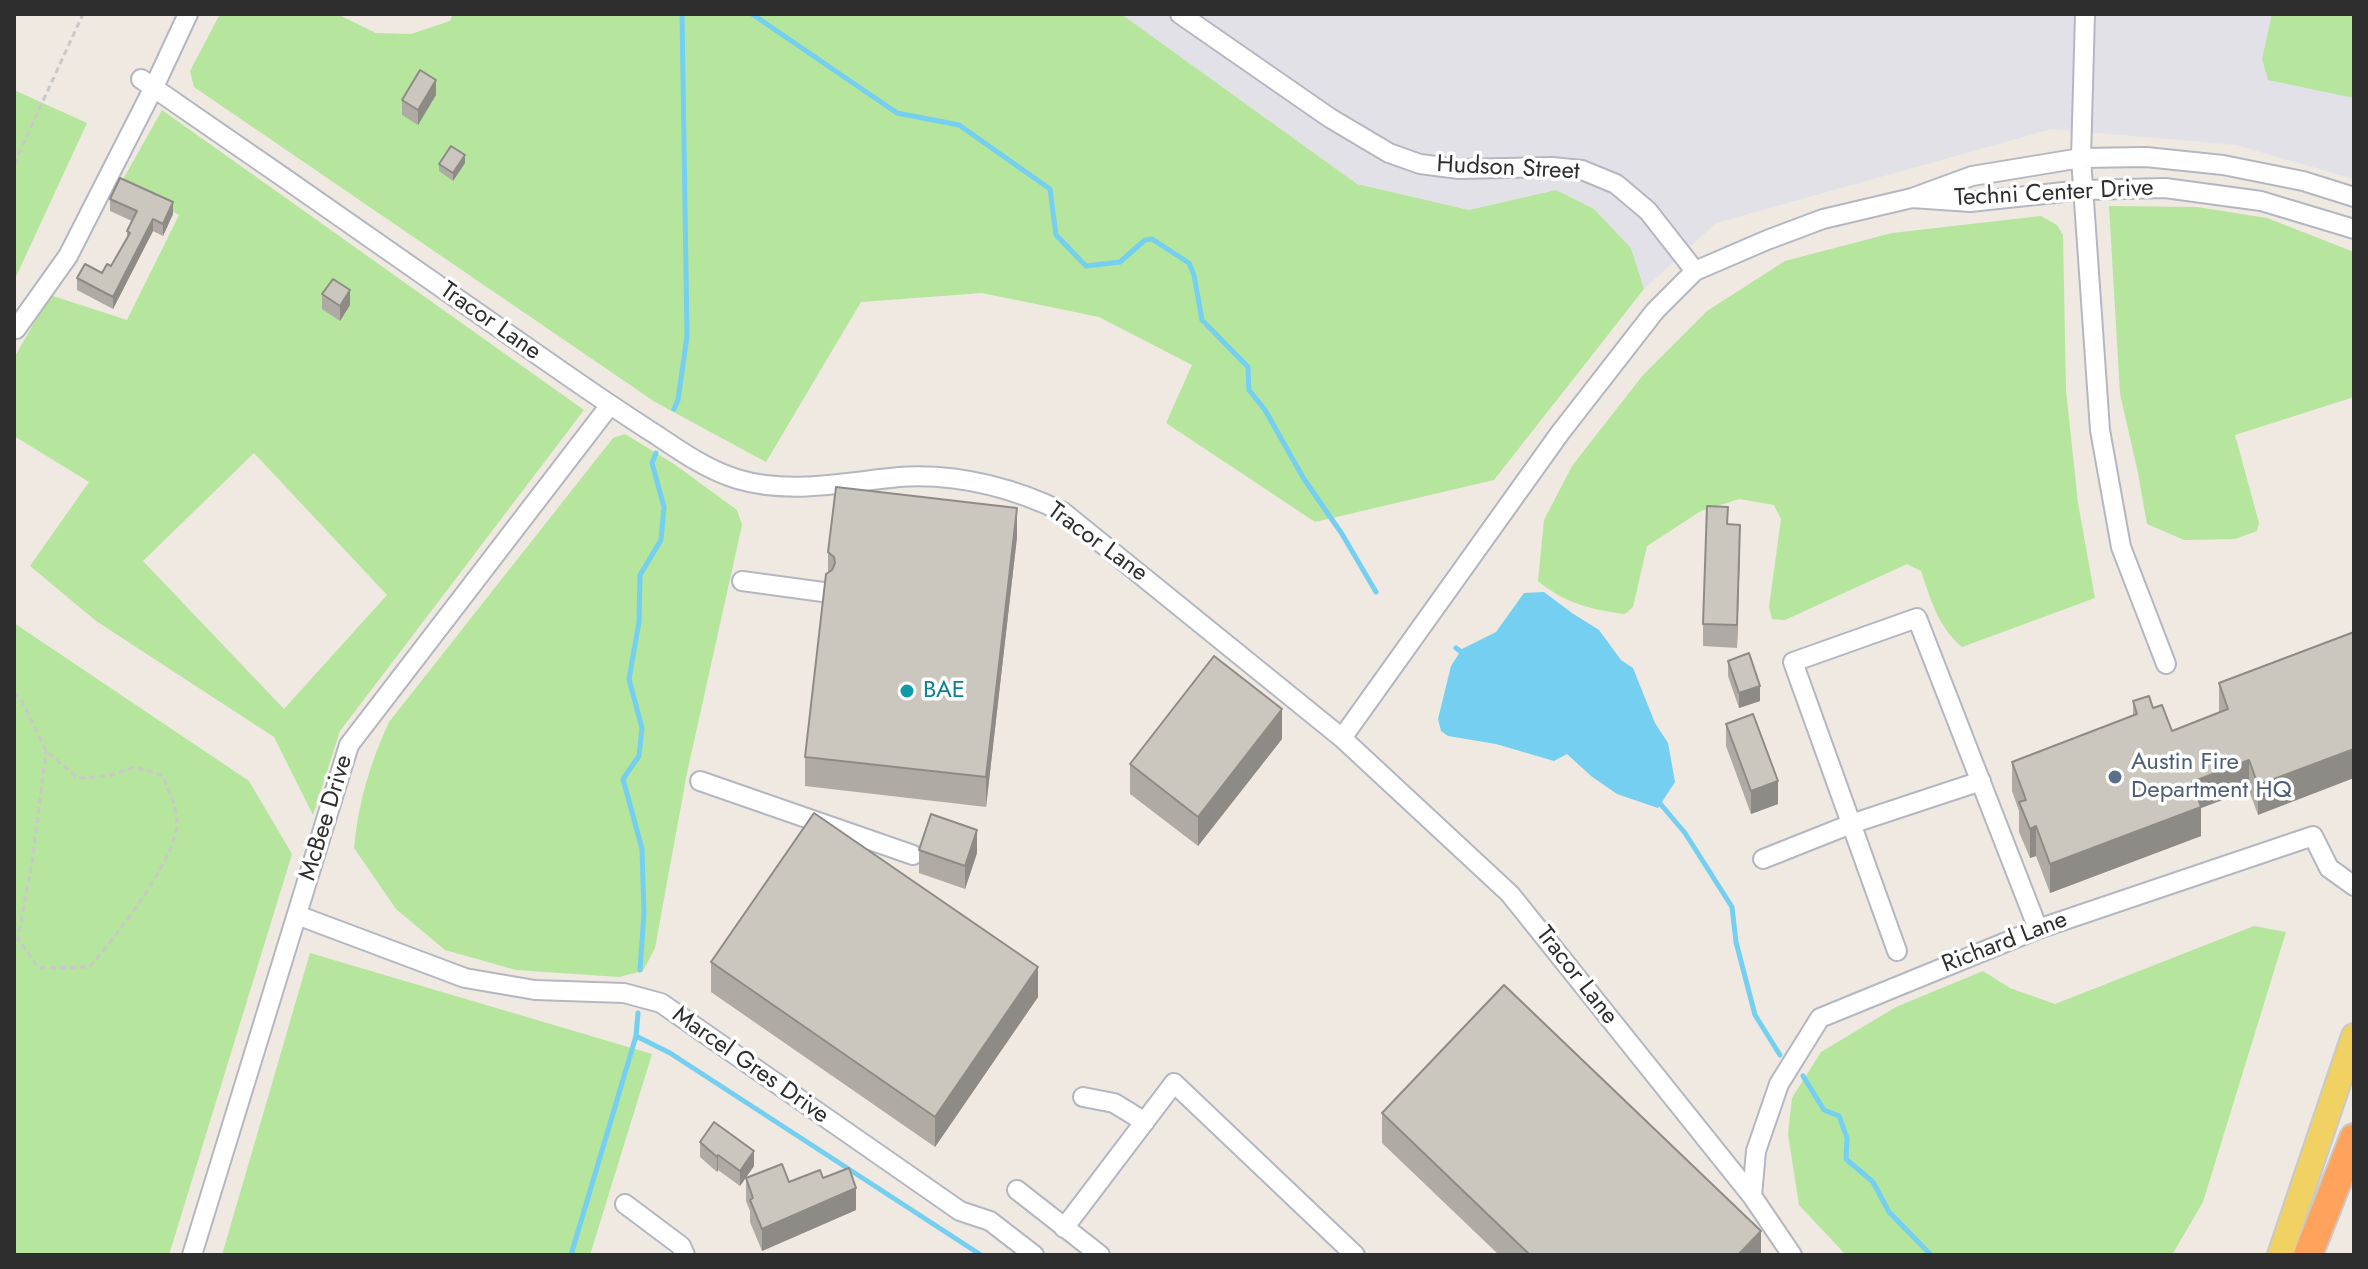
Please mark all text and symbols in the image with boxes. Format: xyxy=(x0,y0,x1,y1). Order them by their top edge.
street label: Hudson Street xyxy=(1436,151,1580,187)
street label: Techni Center Drive xyxy=(1954,174,2154,214)
street label: Tracor Lane xyxy=(434,277,546,367)
street label: Tracor Lane xyxy=(1041,497,1153,589)
place label: BAE xyxy=(923,677,965,705)
marker: BAE xyxy=(898,682,916,700)
place label: Austin Fire Department HQ xyxy=(2131,749,2292,805)
street label: McBee Drive xyxy=(294,752,360,884)
marker: Austin Fire Department HQ xyxy=(2106,768,2124,786)
street label: Richard Lane xyxy=(1938,906,2072,980)
street label: Tracor Lane xyxy=(1529,921,1623,1031)
street label: Marcel Gres Drive xyxy=(666,1001,834,1131)

